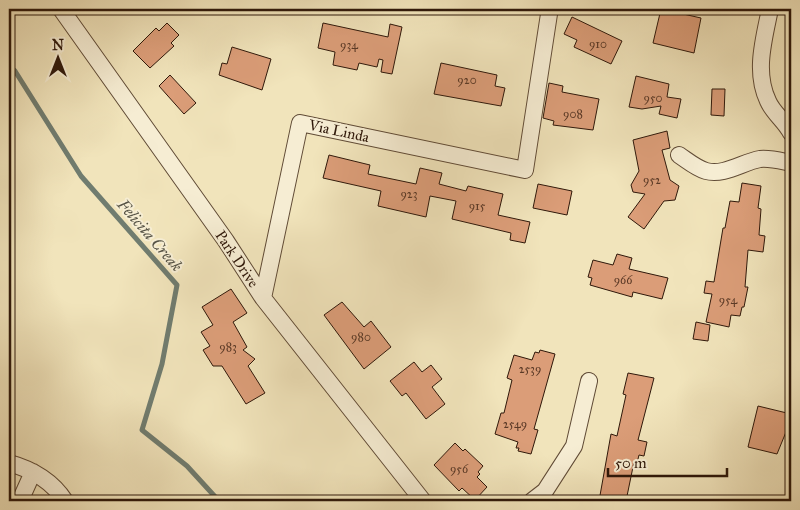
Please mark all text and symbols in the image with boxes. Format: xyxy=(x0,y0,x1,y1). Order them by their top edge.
north arrow xyxy=(32,32,82,82)
text: N xyxy=(52,37,64,54)
house number: 910 xyxy=(589,37,607,51)
house number: 934 xyxy=(340,38,358,52)
house number: 920 xyxy=(457,73,477,87)
house number: 950 xyxy=(643,91,663,105)
house number: 908 xyxy=(563,107,583,121)
street label: Via Linda xyxy=(306,116,371,146)
house number: 952 xyxy=(643,173,661,187)
house number: 923 xyxy=(400,187,418,201)
water label: Felicita Creak xyxy=(113,194,186,275)
house number: 915 xyxy=(469,199,486,213)
street label: Park Drive xyxy=(211,227,263,291)
house number: 966 xyxy=(614,273,633,287)
house number: 954 xyxy=(719,293,738,307)
house number: 980 xyxy=(351,330,371,344)
house number: 983 xyxy=(219,340,237,354)
house number: 2539 xyxy=(519,362,541,376)
house number: 2549 xyxy=(503,417,527,431)
scale bar xyxy=(608,445,726,477)
text: 50 m xyxy=(615,454,647,472)
house number: 956 xyxy=(450,462,469,476)

